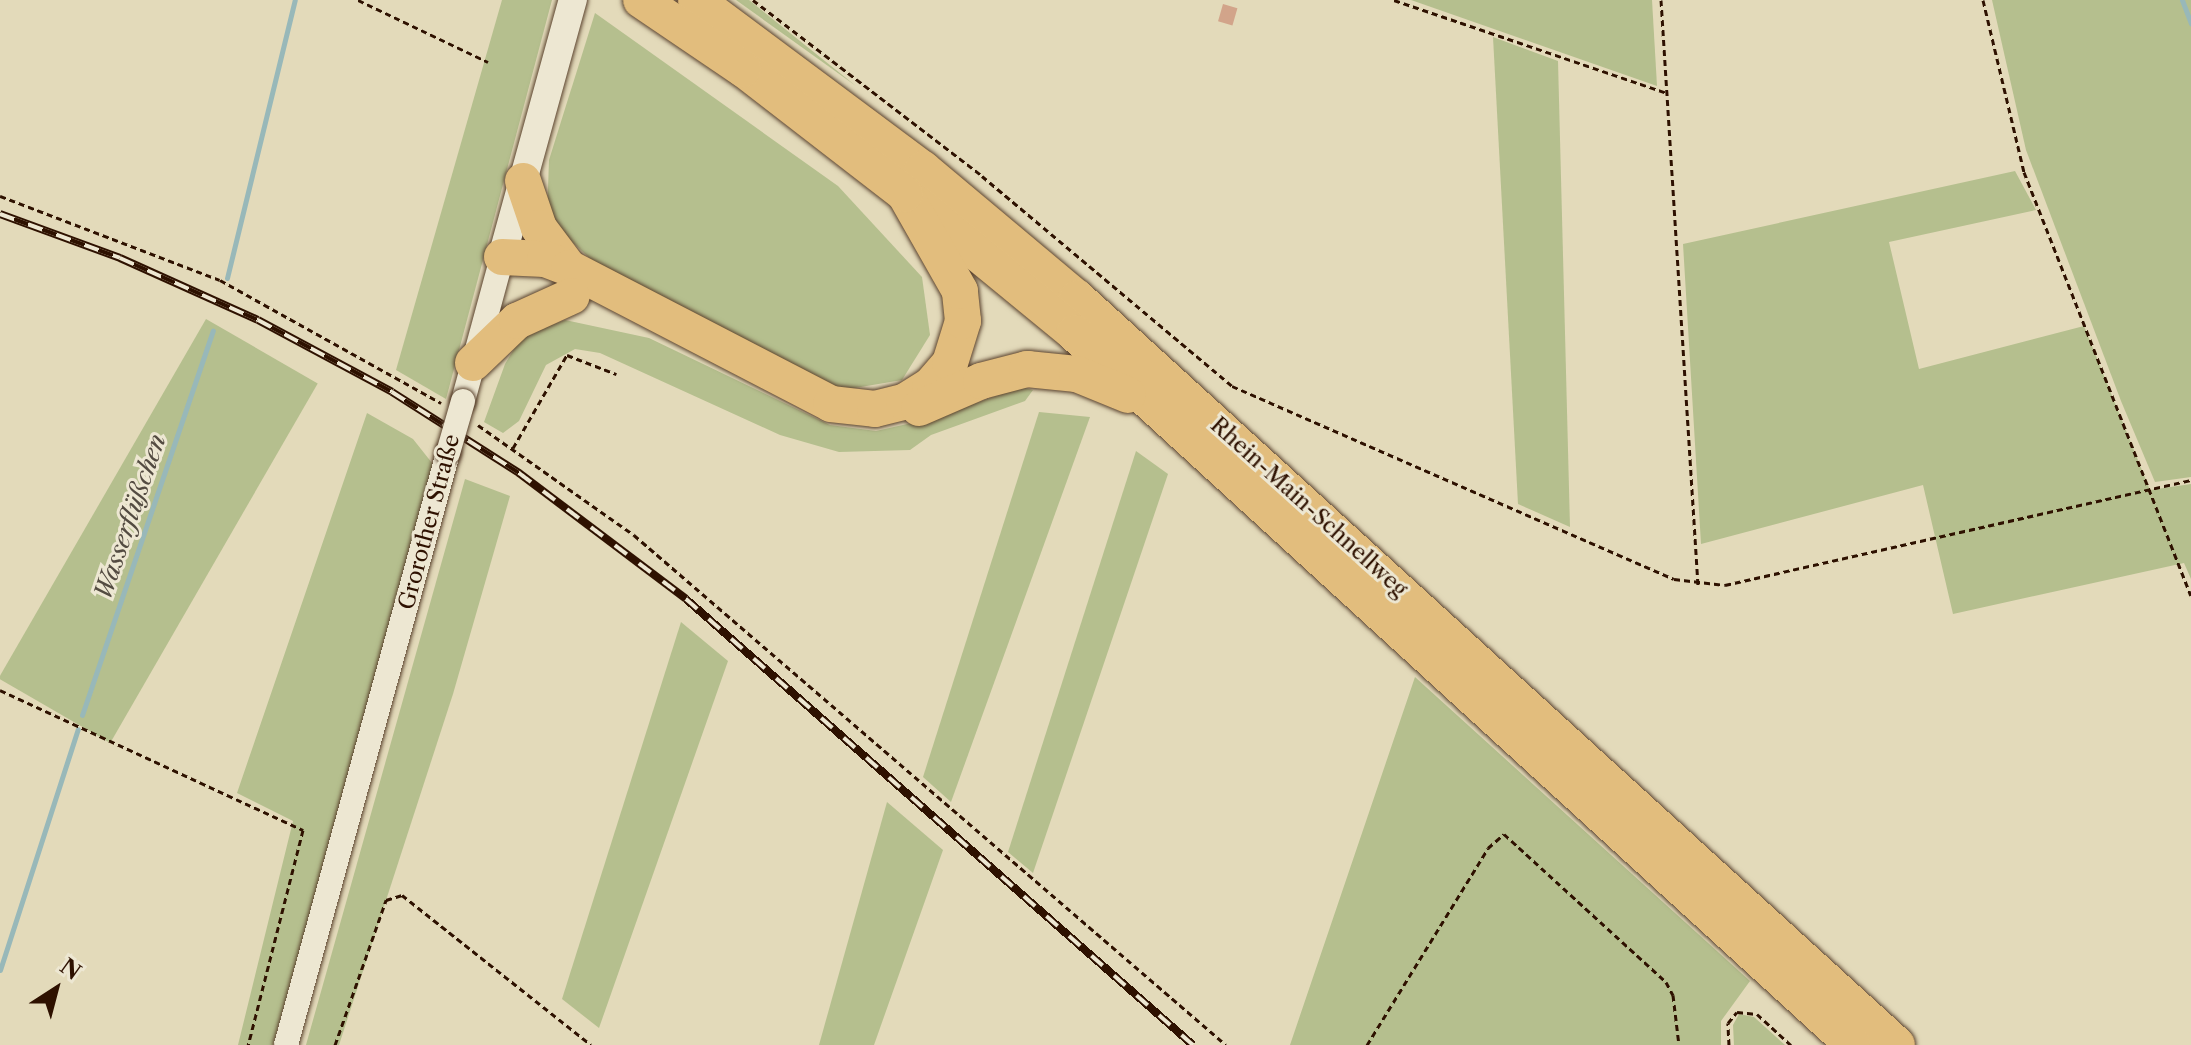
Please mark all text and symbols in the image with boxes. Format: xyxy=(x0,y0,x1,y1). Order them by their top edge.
street label: Rhein-Main-Schnellweg xyxy=(1205,412,1413,602)
water label: Wasserflüßchen xyxy=(88,430,172,604)
street label: Grorother Straße xyxy=(393,431,465,613)
north arrow xyxy=(16,949,96,1029)
text: N xyxy=(55,953,86,986)

